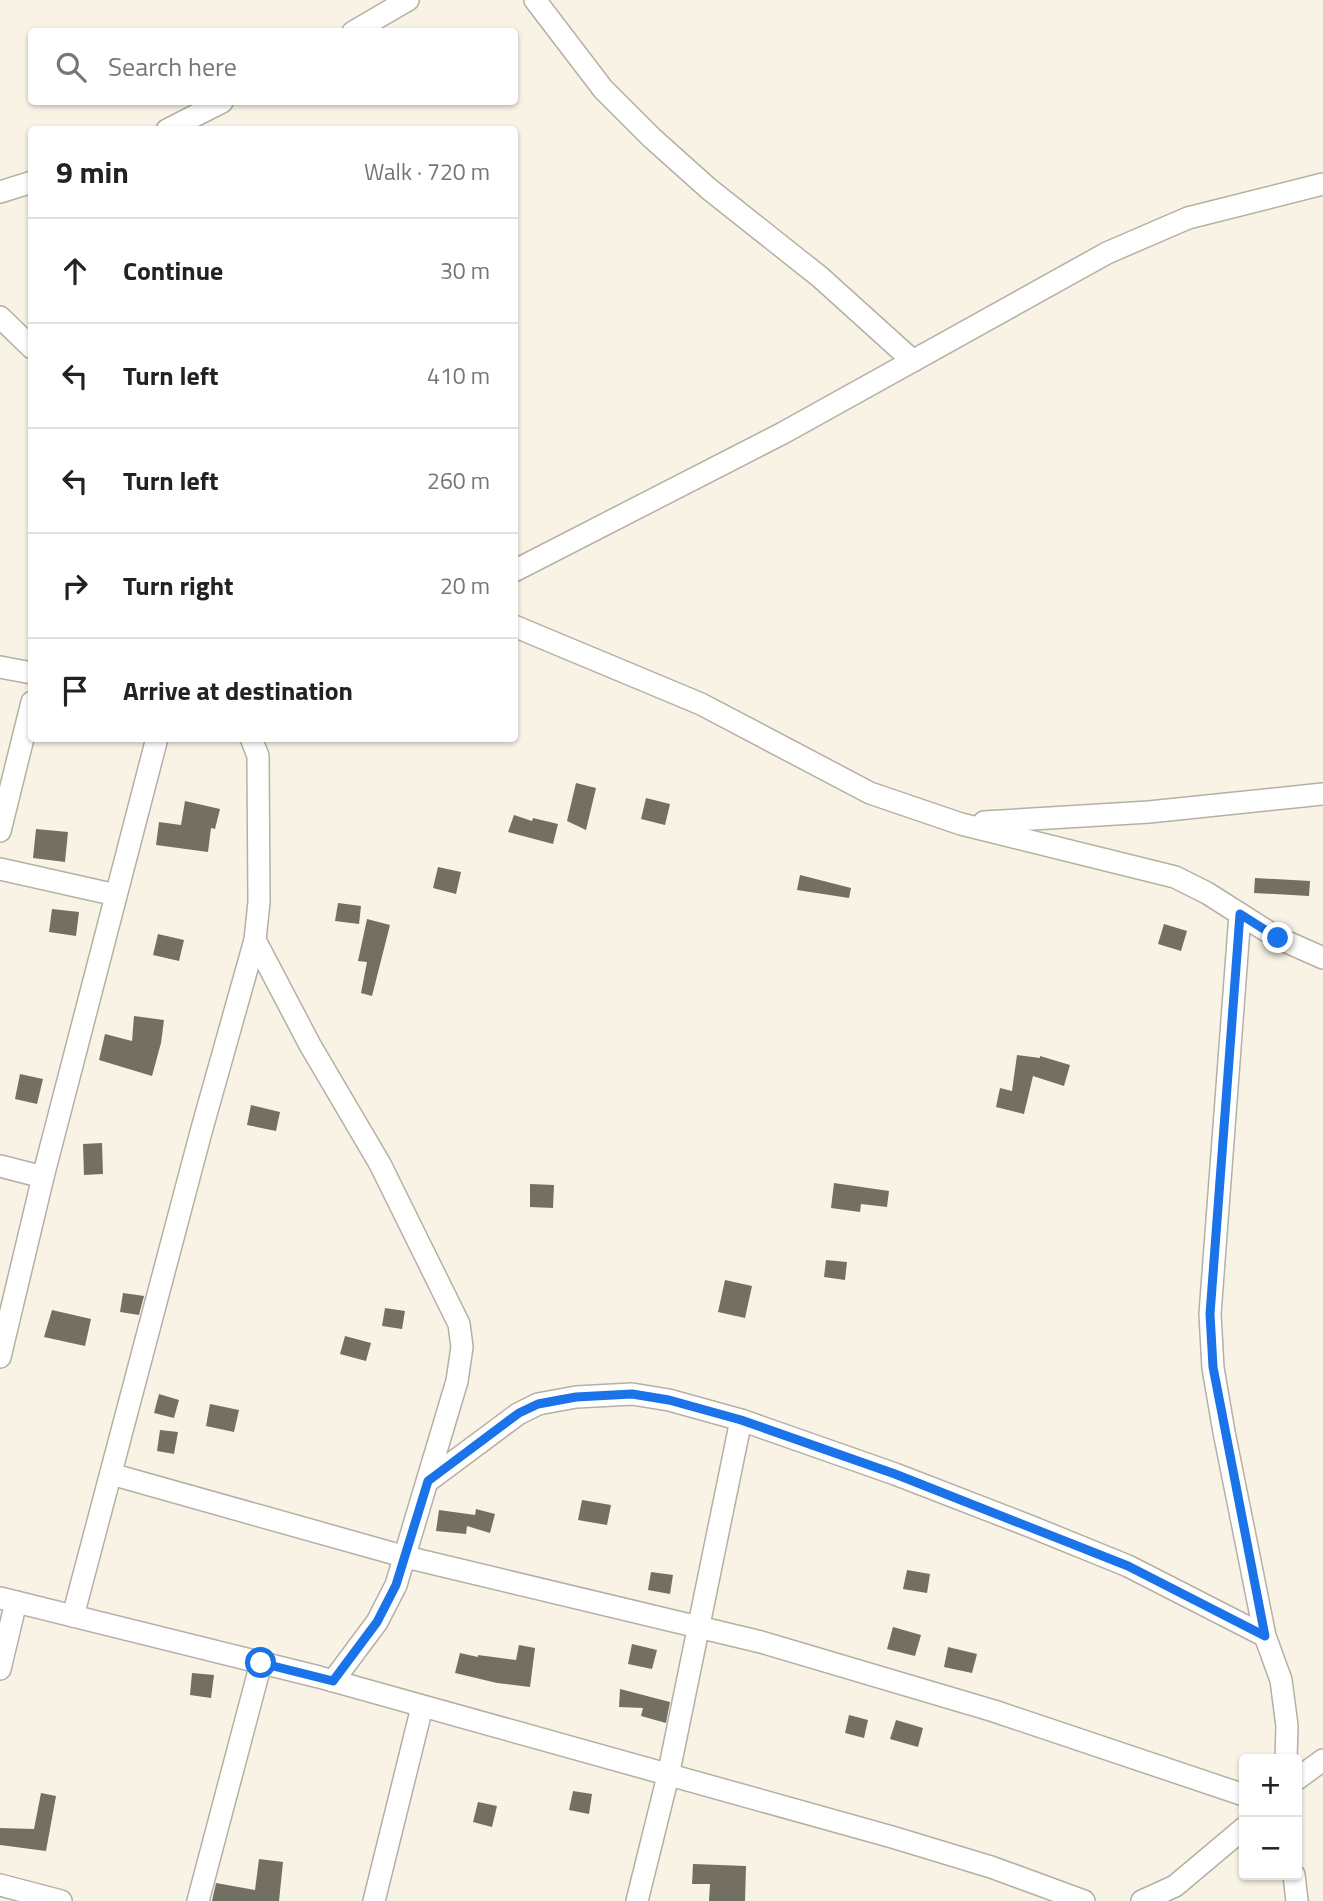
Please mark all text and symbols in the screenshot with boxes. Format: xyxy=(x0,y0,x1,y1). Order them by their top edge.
search box xyxy=(28,28,518,105)
text: Search here xyxy=(108,47,237,86)
icon: search xyxy=(52,48,90,86)
text: 9 min xyxy=(56,149,129,195)
text: Walk · 720 m xyxy=(364,154,490,189)
text: Continue xyxy=(123,251,223,290)
icon: ahead xyxy=(56,252,94,290)
text: 30 m xyxy=(440,253,490,288)
text: Turn left xyxy=(123,356,218,395)
icon: left xyxy=(56,357,94,395)
text: 410 m xyxy=(427,358,490,393)
text: Turn left xyxy=(123,461,218,500)
icon: left xyxy=(56,462,94,500)
text: 260 m xyxy=(427,463,490,498)
text: Turn right xyxy=(123,566,234,605)
icon: right xyxy=(56,567,94,605)
text: 20 m xyxy=(440,568,490,603)
text: Arrive at destination xyxy=(123,671,353,710)
icon: arrive xyxy=(56,672,94,710)
route end xyxy=(1262,922,1293,953)
route start xyxy=(245,1647,276,1678)
map controls xyxy=(1239,1754,1302,1880)
button: + xyxy=(1239,1754,1302,1817)
button: − xyxy=(1239,1817,1302,1880)

